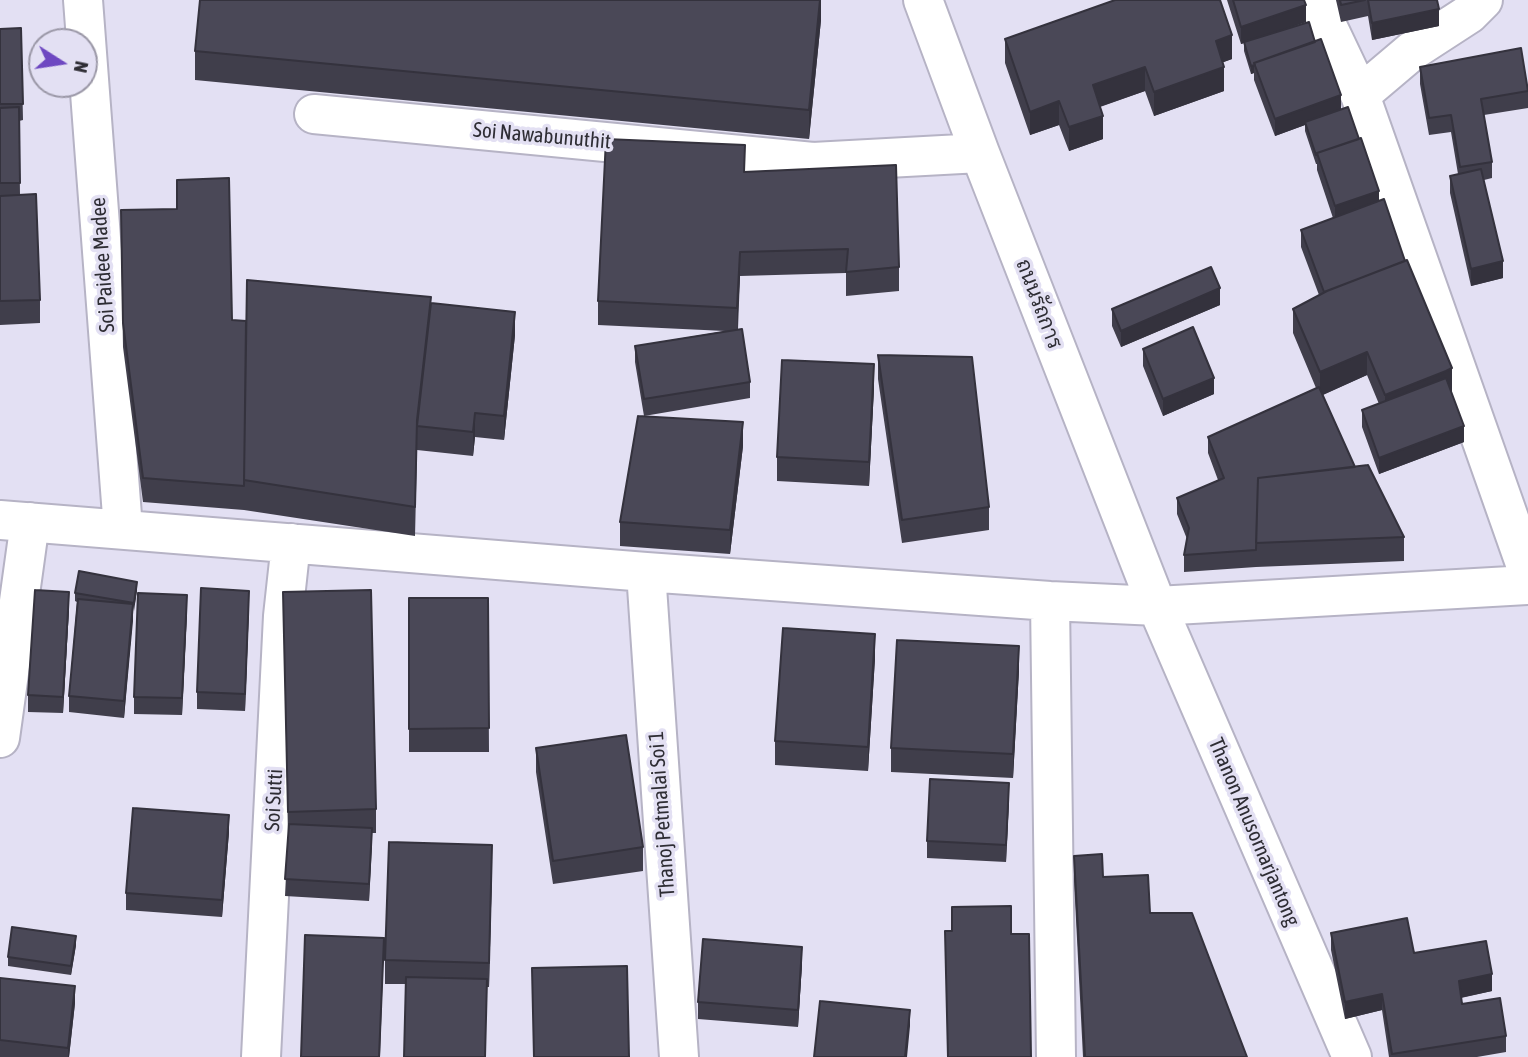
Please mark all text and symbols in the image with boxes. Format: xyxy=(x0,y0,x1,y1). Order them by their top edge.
north arrow xyxy=(28,28,98,98)
text: N xyxy=(70,59,94,75)
street label: Soi Nawabunuthit xyxy=(472,117,612,155)
street label: Soi Paidee Madee xyxy=(86,197,120,333)
street label: ถนนรัถการ xyxy=(1010,256,1068,352)
street label: Thanoj Petmalai Soi 1 xyxy=(644,730,680,898)
street label: Thanon Anusornarjantong xyxy=(1203,734,1305,930)
street label: Soi Sutti xyxy=(260,768,288,832)

